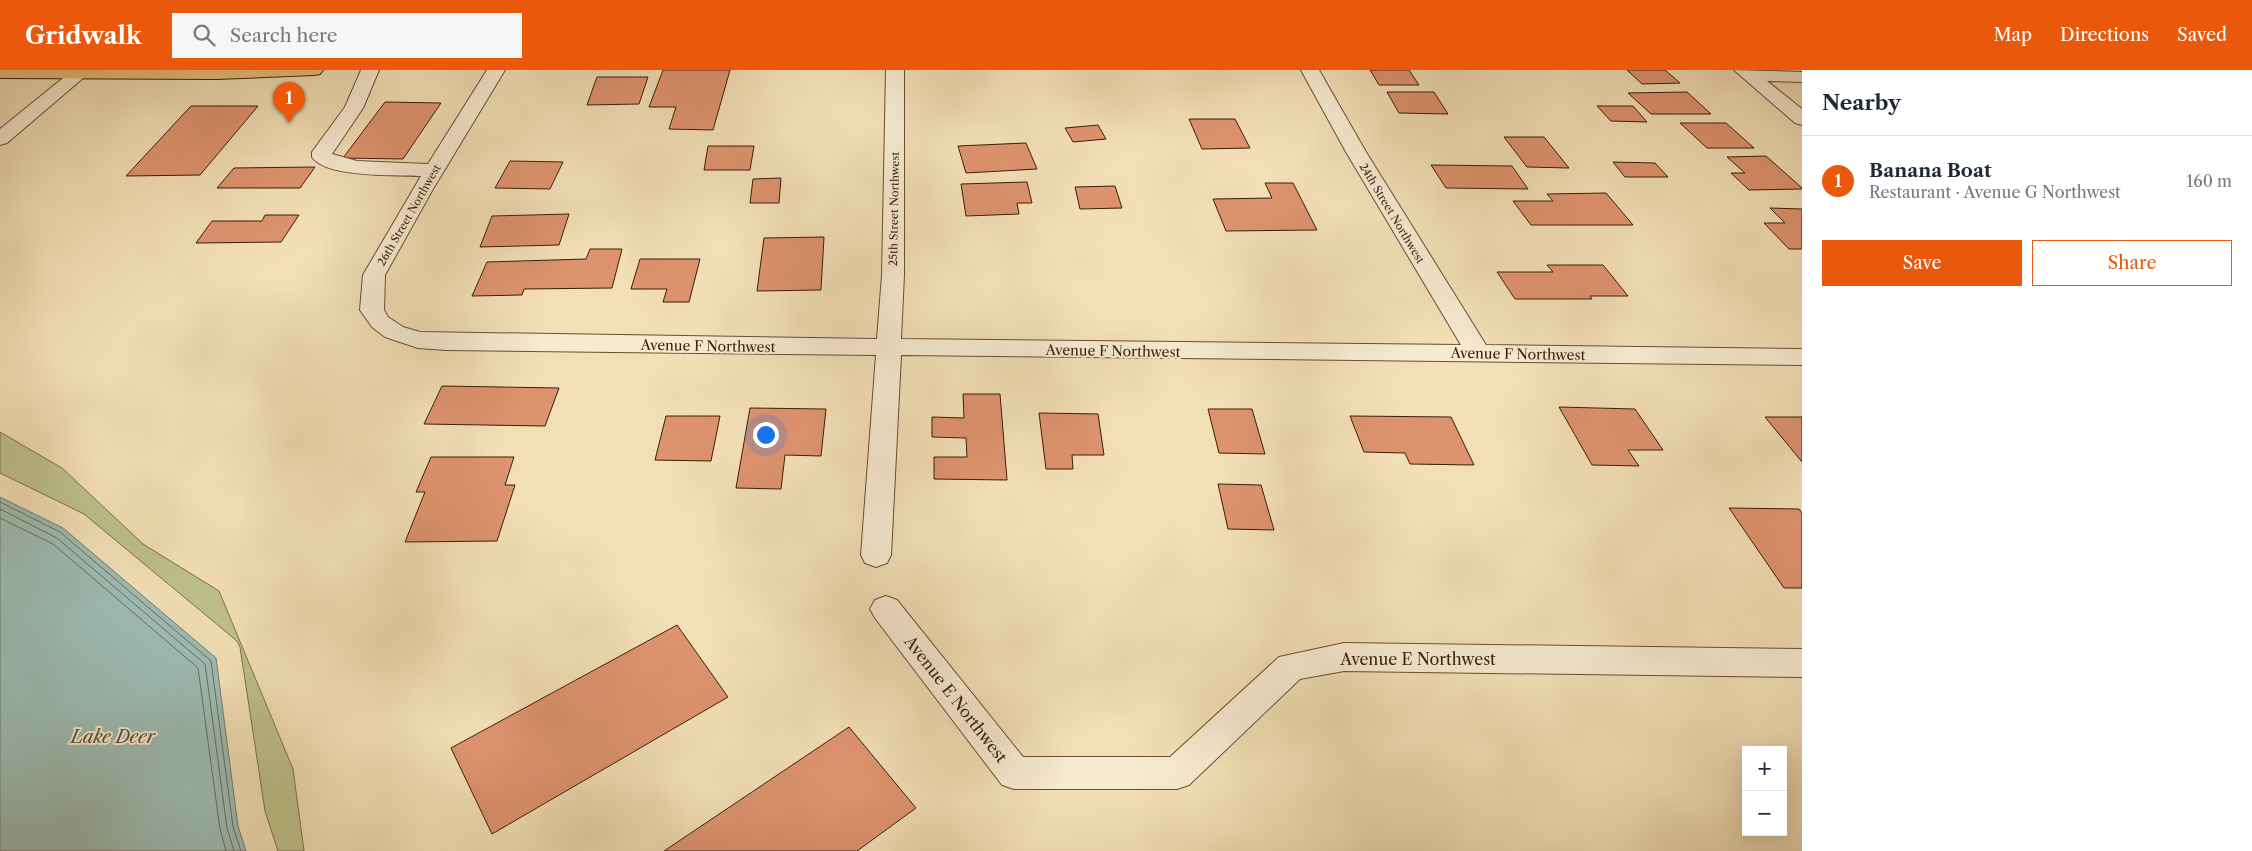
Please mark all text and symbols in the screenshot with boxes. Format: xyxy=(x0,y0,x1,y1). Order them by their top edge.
search box xyxy=(172,13,522,58)
text: Gridwalk xyxy=(25,21,142,50)
icon: search xyxy=(190,21,218,49)
text: Search here xyxy=(230,24,338,47)
text: Map xyxy=(1993,24,2032,46)
text: Directions xyxy=(2060,24,2149,46)
text: Saved xyxy=(2177,24,2227,46)
pin: 1 xyxy=(273,82,305,123)
text: Nearby xyxy=(1822,90,1901,115)
street label: 25th Street Northwest xyxy=(886,152,902,266)
text: Banana Boat xyxy=(1869,159,1992,182)
street label: 24th Street Northwest xyxy=(1356,160,1428,266)
street label: 26th Street Northwest xyxy=(374,162,444,268)
text: 1 xyxy=(1834,171,1842,191)
text: 160 m xyxy=(2187,171,2232,191)
text: Restaurant · Avenue G Northwest xyxy=(1869,182,2121,202)
button: Save xyxy=(1822,240,2022,286)
button: Share xyxy=(2032,240,2232,286)
street label: Avenue F Northwest xyxy=(639,336,776,356)
street label: Avenue F Northwest xyxy=(1044,341,1181,361)
street label: Avenue F Northwest xyxy=(1449,344,1586,364)
your location xyxy=(753,422,779,448)
street label: Avenue E Northwest xyxy=(900,631,1012,767)
street label: Avenue E Northwest xyxy=(1339,649,1496,669)
water label: Lake Deer xyxy=(69,726,157,748)
map controls xyxy=(1742,746,1787,836)
button: + xyxy=(1742,746,1787,791)
button: − xyxy=(1742,791,1787,836)

